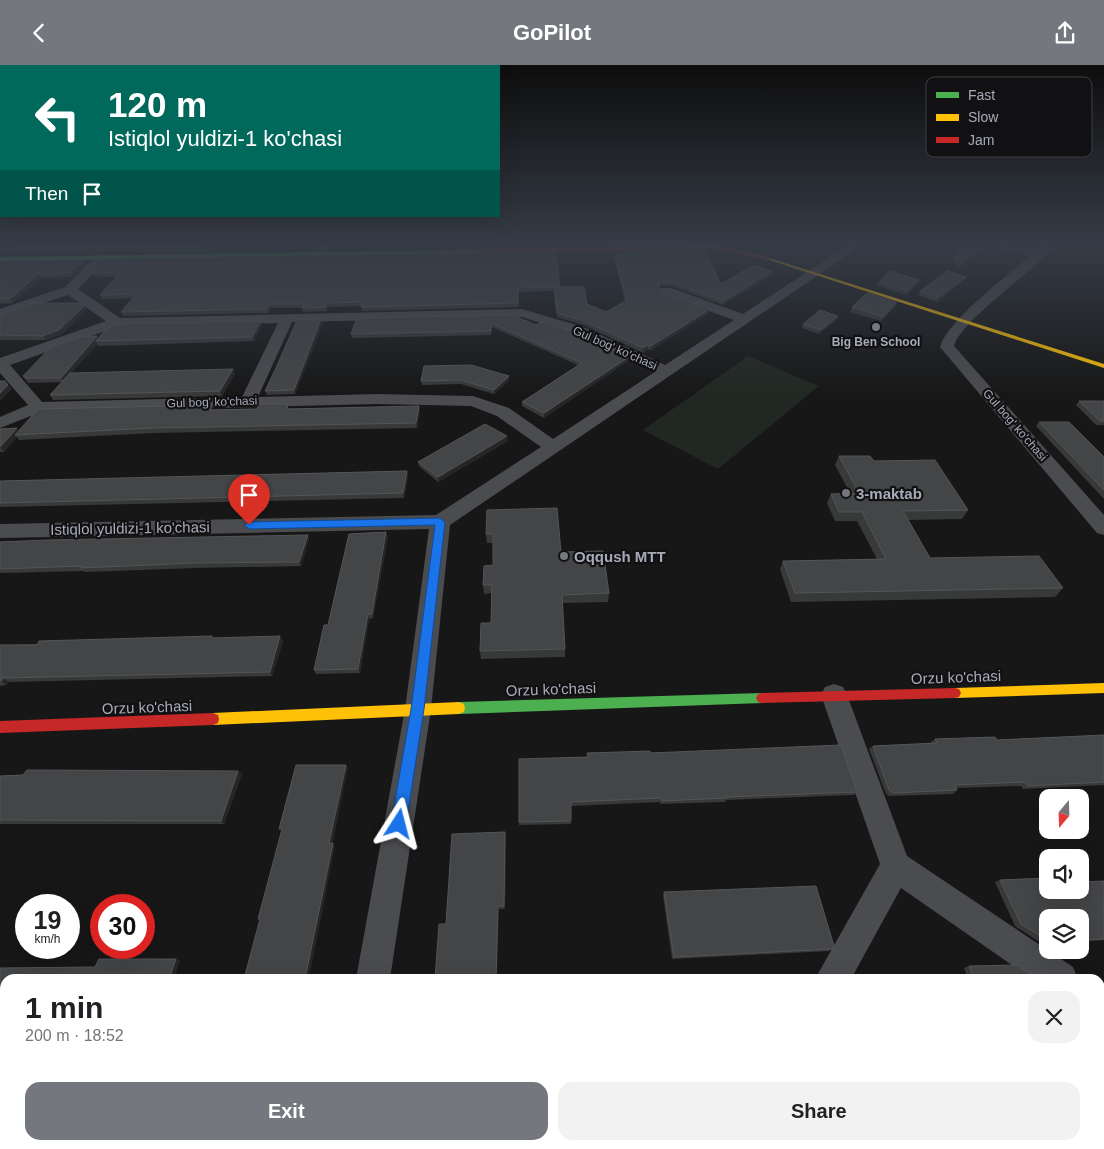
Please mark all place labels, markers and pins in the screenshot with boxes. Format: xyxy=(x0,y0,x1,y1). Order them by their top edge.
marker: Big Ben School xyxy=(870,321,882,333)
place label: Big Ben School xyxy=(832,335,920,349)
pin xyxy=(228,474,270,525)
place label: 3-maktab xyxy=(856,485,922,502)
marker: 3-maktab xyxy=(840,487,852,499)
place label: Oqqush MTT xyxy=(574,548,666,565)
marker: Oqqush MTT xyxy=(558,550,570,562)

